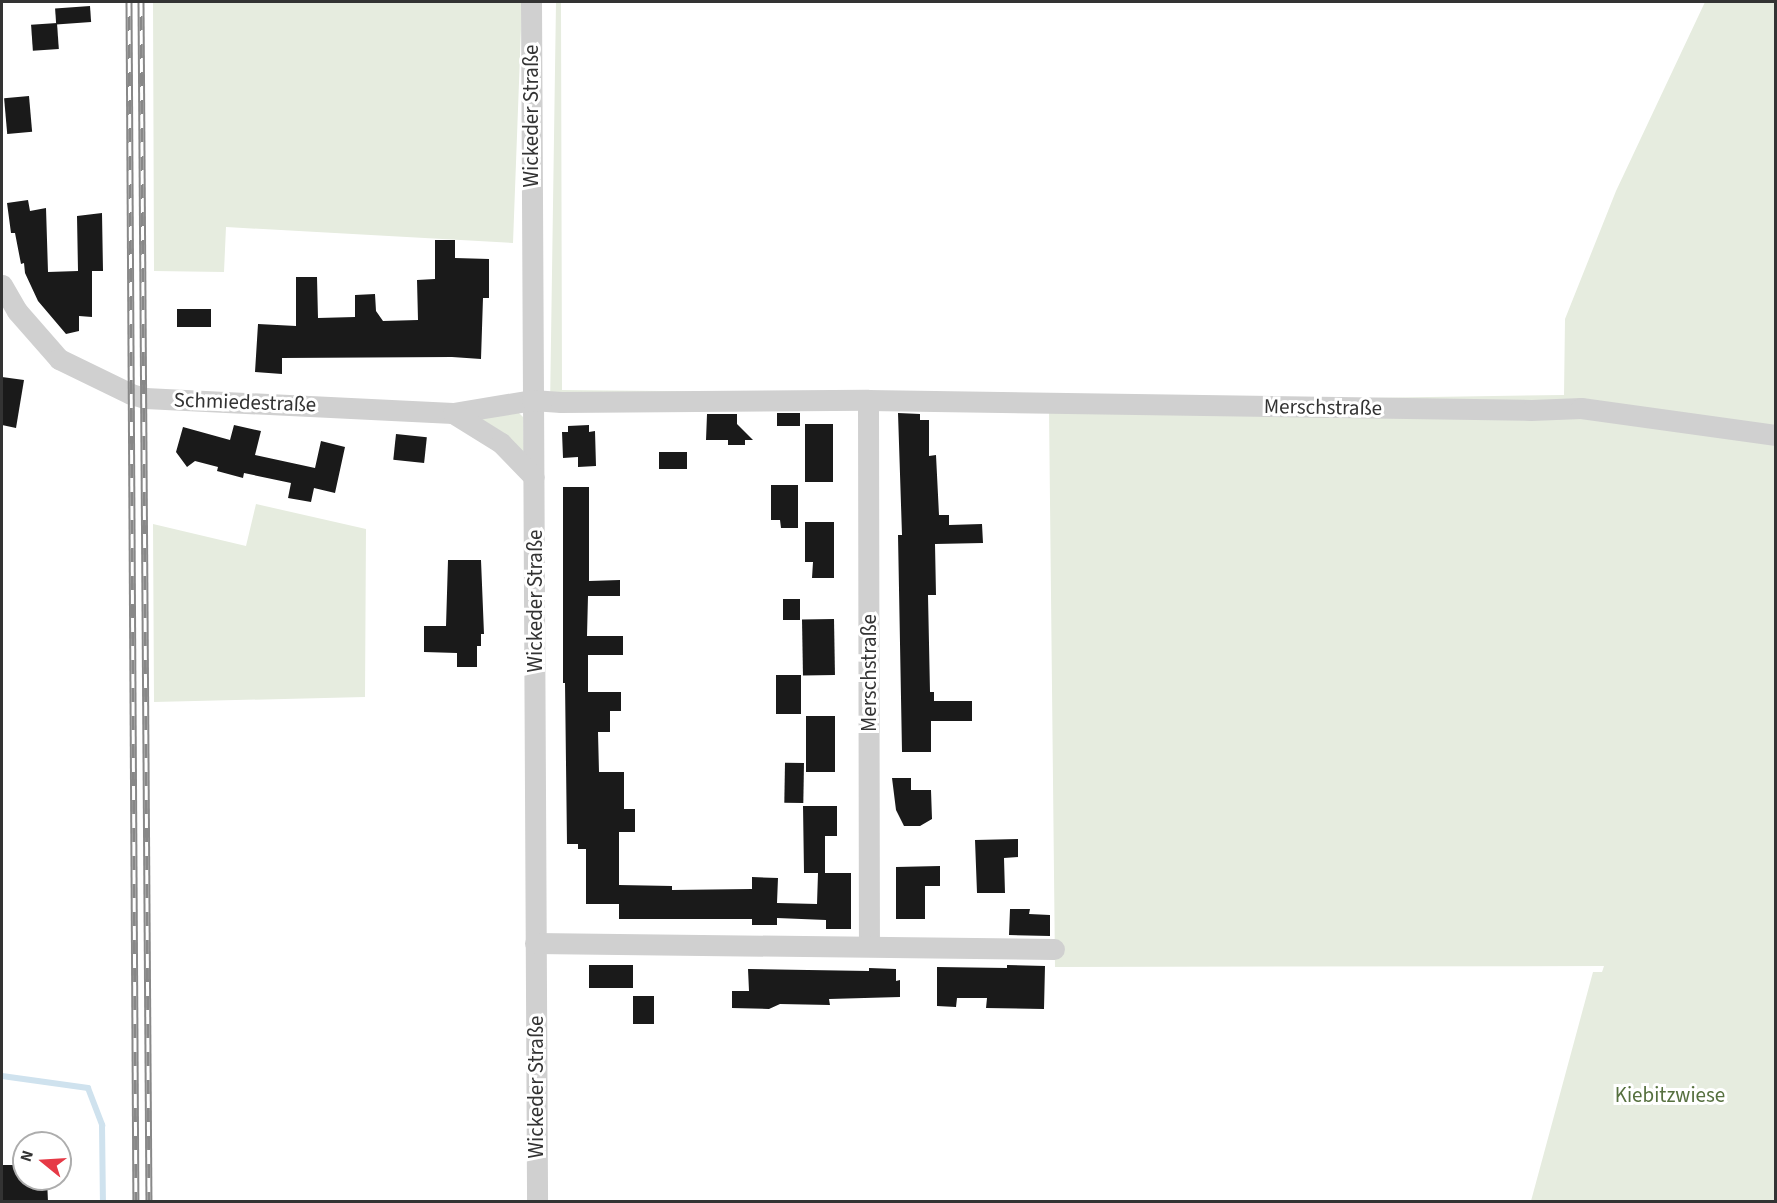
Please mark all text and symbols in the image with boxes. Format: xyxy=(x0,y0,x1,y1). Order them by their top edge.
street label: Wickeder Straße xyxy=(518,45,544,187)
street label: Schmiedestraße xyxy=(173,387,317,417)
street label: Merschstraße xyxy=(1264,393,1382,421)
street label: Wickeder Straße xyxy=(522,530,548,672)
street label: Merschstraße xyxy=(856,614,882,732)
street label: Wickeder Straße xyxy=(523,1016,549,1158)
park label: Kiebitzwiese xyxy=(1615,1082,1725,1108)
north arrow xyxy=(12,1131,72,1191)
text: N xyxy=(15,1148,39,1165)

